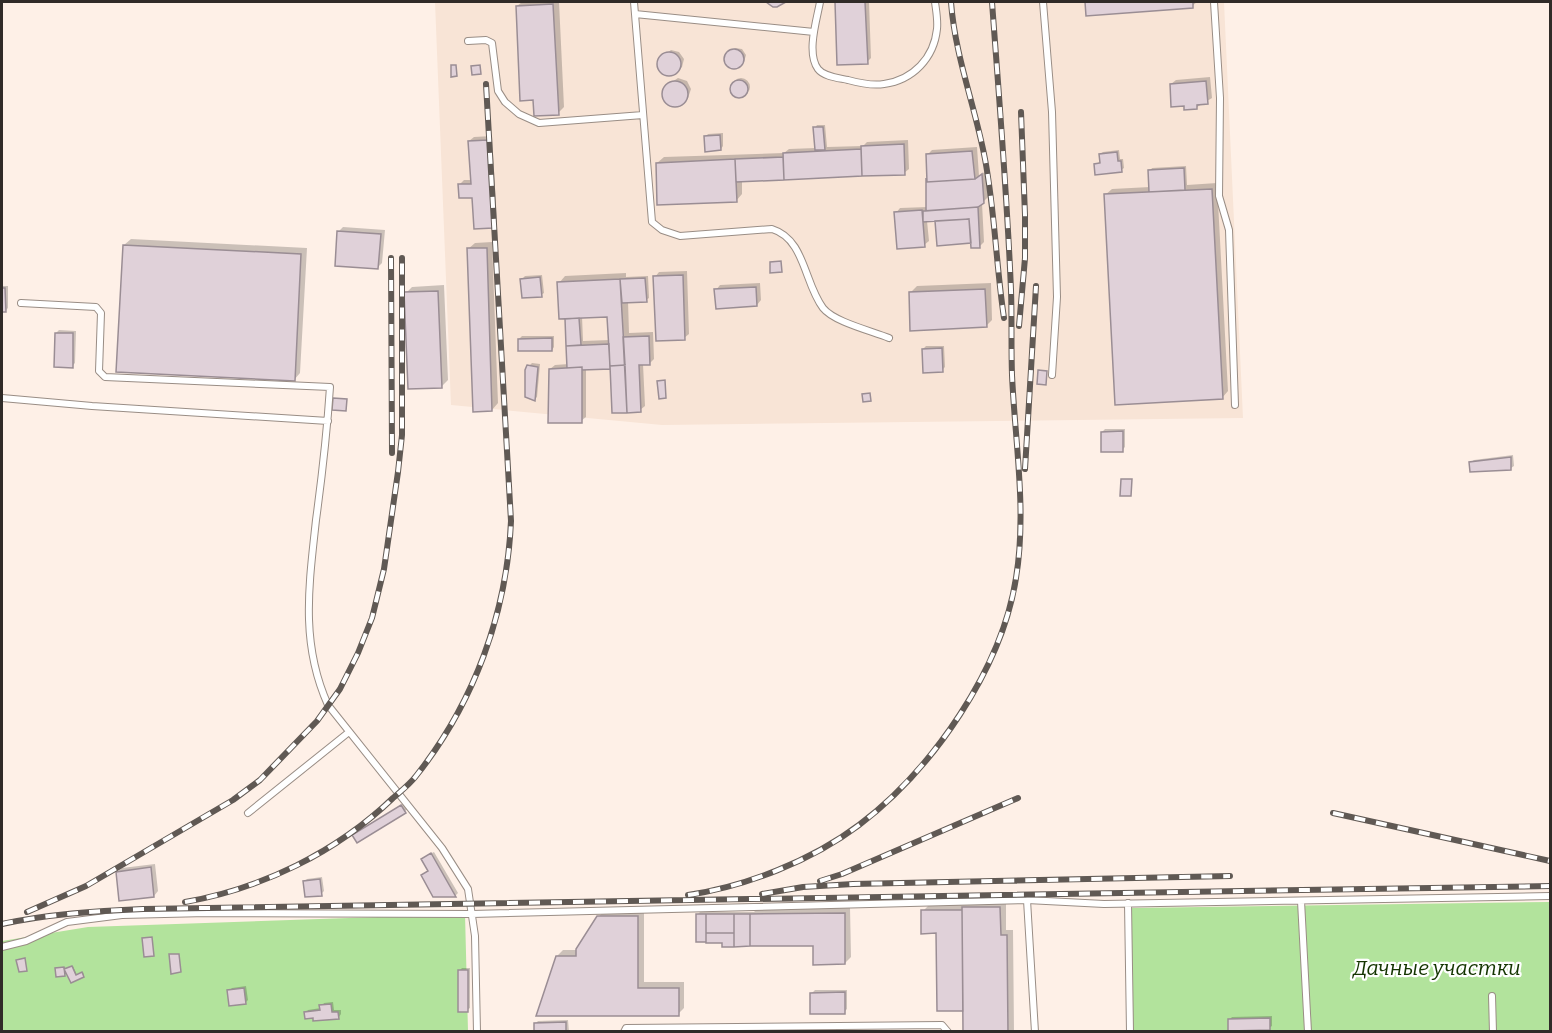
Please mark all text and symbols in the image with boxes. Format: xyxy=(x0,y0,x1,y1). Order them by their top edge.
park label: Дачные участки xyxy=(1351,955,1521,981)

